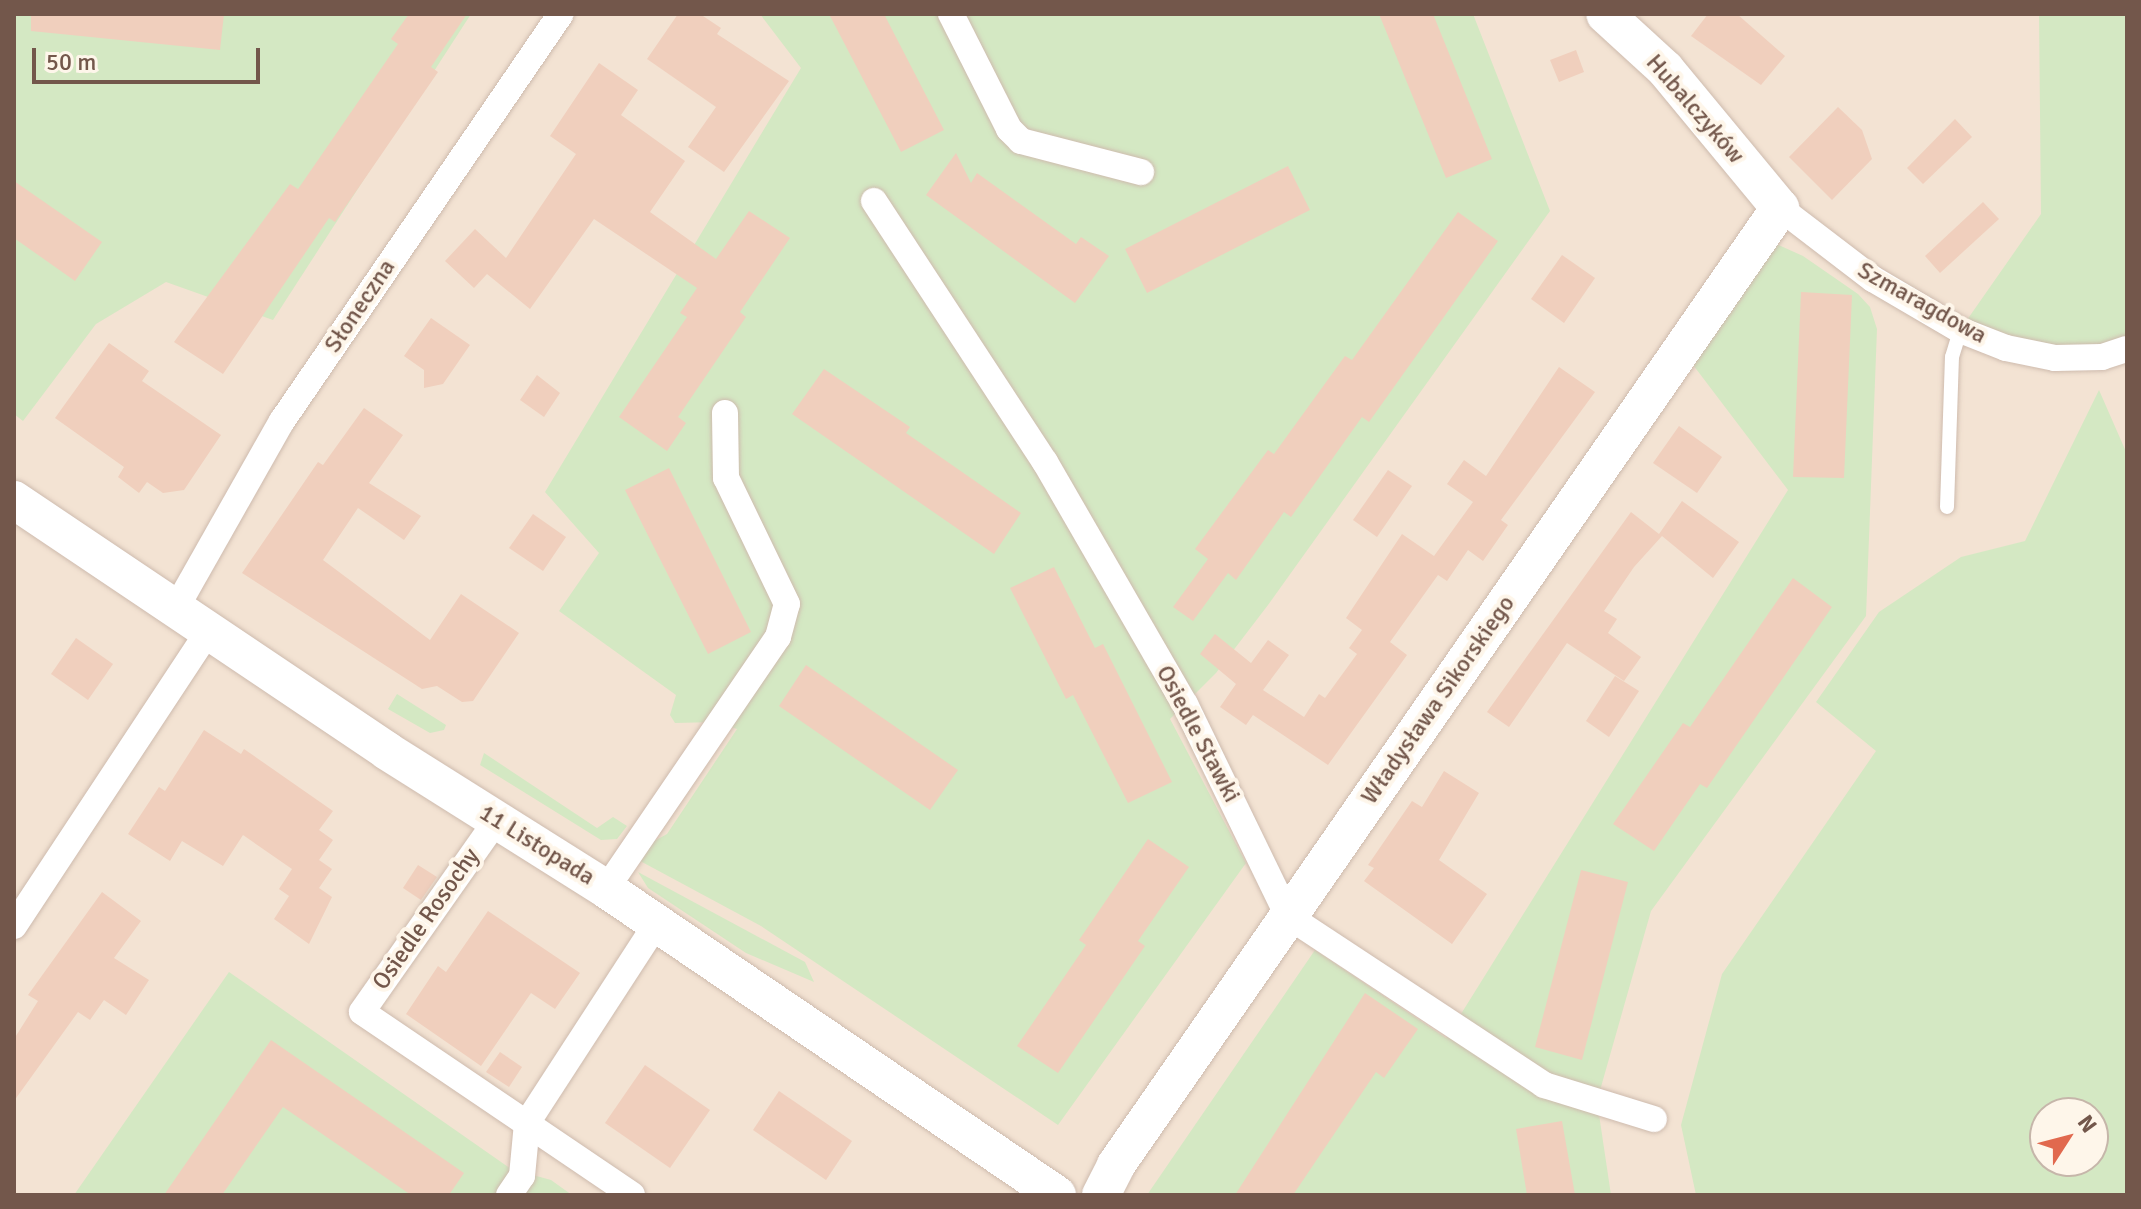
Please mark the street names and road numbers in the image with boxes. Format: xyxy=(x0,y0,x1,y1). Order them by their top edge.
street label: Hubalczyków xyxy=(1640,48,1750,170)
street label: Słoneczna xyxy=(318,254,402,358)
street label: Szmaragdowa xyxy=(1853,256,1991,350)
street label: Władysława Sikorskiego xyxy=(1355,590,1521,810)
street label: Osiedle Stawki xyxy=(1150,661,1246,807)
street label: 11 Listopada xyxy=(474,798,600,892)
street label: Osiedle Rosochy xyxy=(366,843,486,995)

